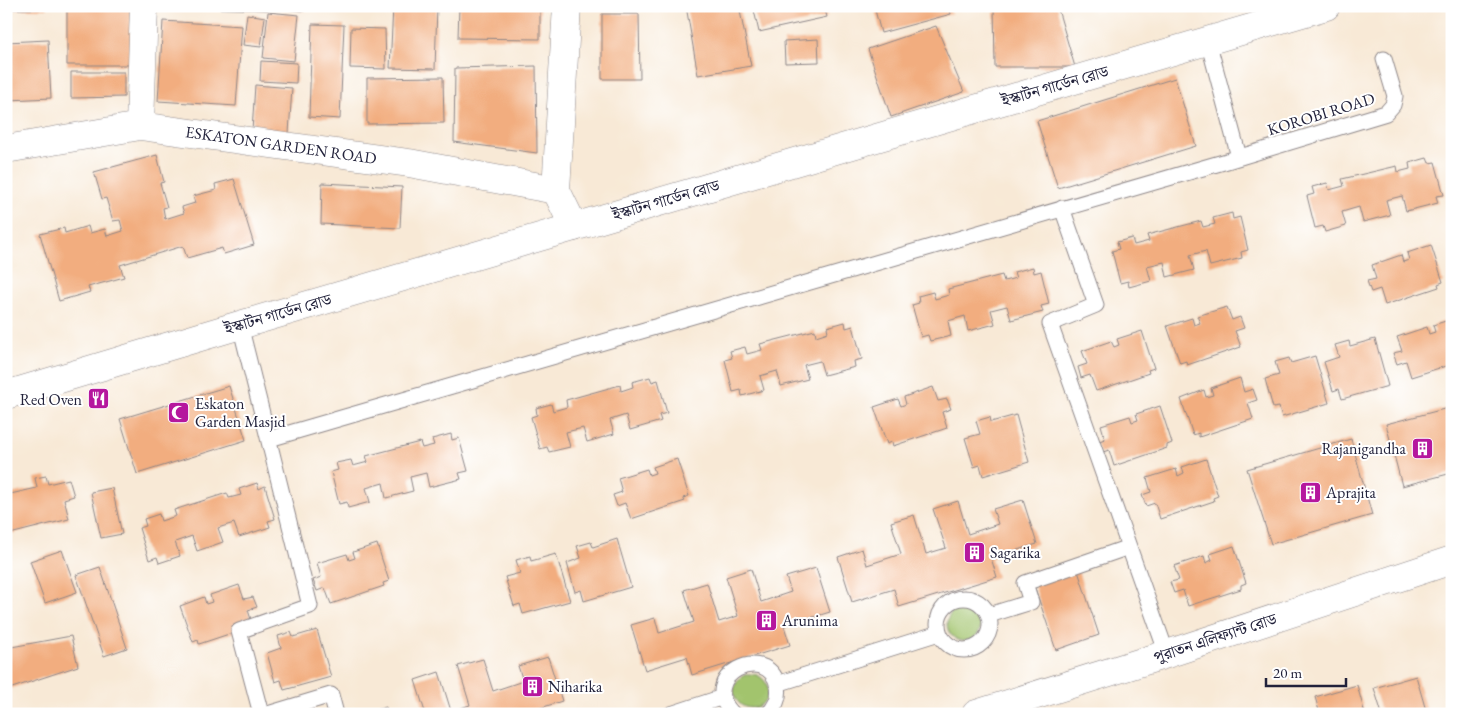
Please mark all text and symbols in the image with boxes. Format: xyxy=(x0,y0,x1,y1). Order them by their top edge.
street label: ইস্কাটন গার্ডেন রোড xyxy=(998,60,1112,112)
street label: KOROBI ROAD xyxy=(1265,88,1377,140)
street label: ESKATON GARDEN ROAD xyxy=(184,121,378,169)
street label: ইস্কাটন গার্ডেন রোড xyxy=(609,174,723,226)
street label: ইস্কাটন গার্ডেন রোড xyxy=(221,288,335,340)
restaurant icon: Red Oven xyxy=(86,387,110,411)
place label: Red Oven xyxy=(20,389,83,410)
place label: Eskaton Garden Masjid xyxy=(195,393,287,432)
mosque icon: Eskaton Garden Masjid xyxy=(167,400,191,424)
building icon: Rajanigandha xyxy=(1410,436,1434,460)
place label: Rajanigandha xyxy=(1321,438,1407,459)
building icon: Aprajita xyxy=(1298,480,1322,504)
place label: Aprajita xyxy=(1325,482,1377,503)
building icon: Sagarika xyxy=(962,540,986,564)
place label: Sagarika xyxy=(990,542,1041,563)
building icon: Arunima xyxy=(754,608,778,632)
street label: পুরাতন এলিফ্যান্ট রোড xyxy=(1151,608,1280,668)
place label: Arunima xyxy=(781,610,839,631)
scale bar xyxy=(1266,655,1346,687)
text: 20 m xyxy=(1273,663,1302,682)
building icon: Niharika xyxy=(520,674,544,698)
place label: Niharika xyxy=(548,676,603,697)

